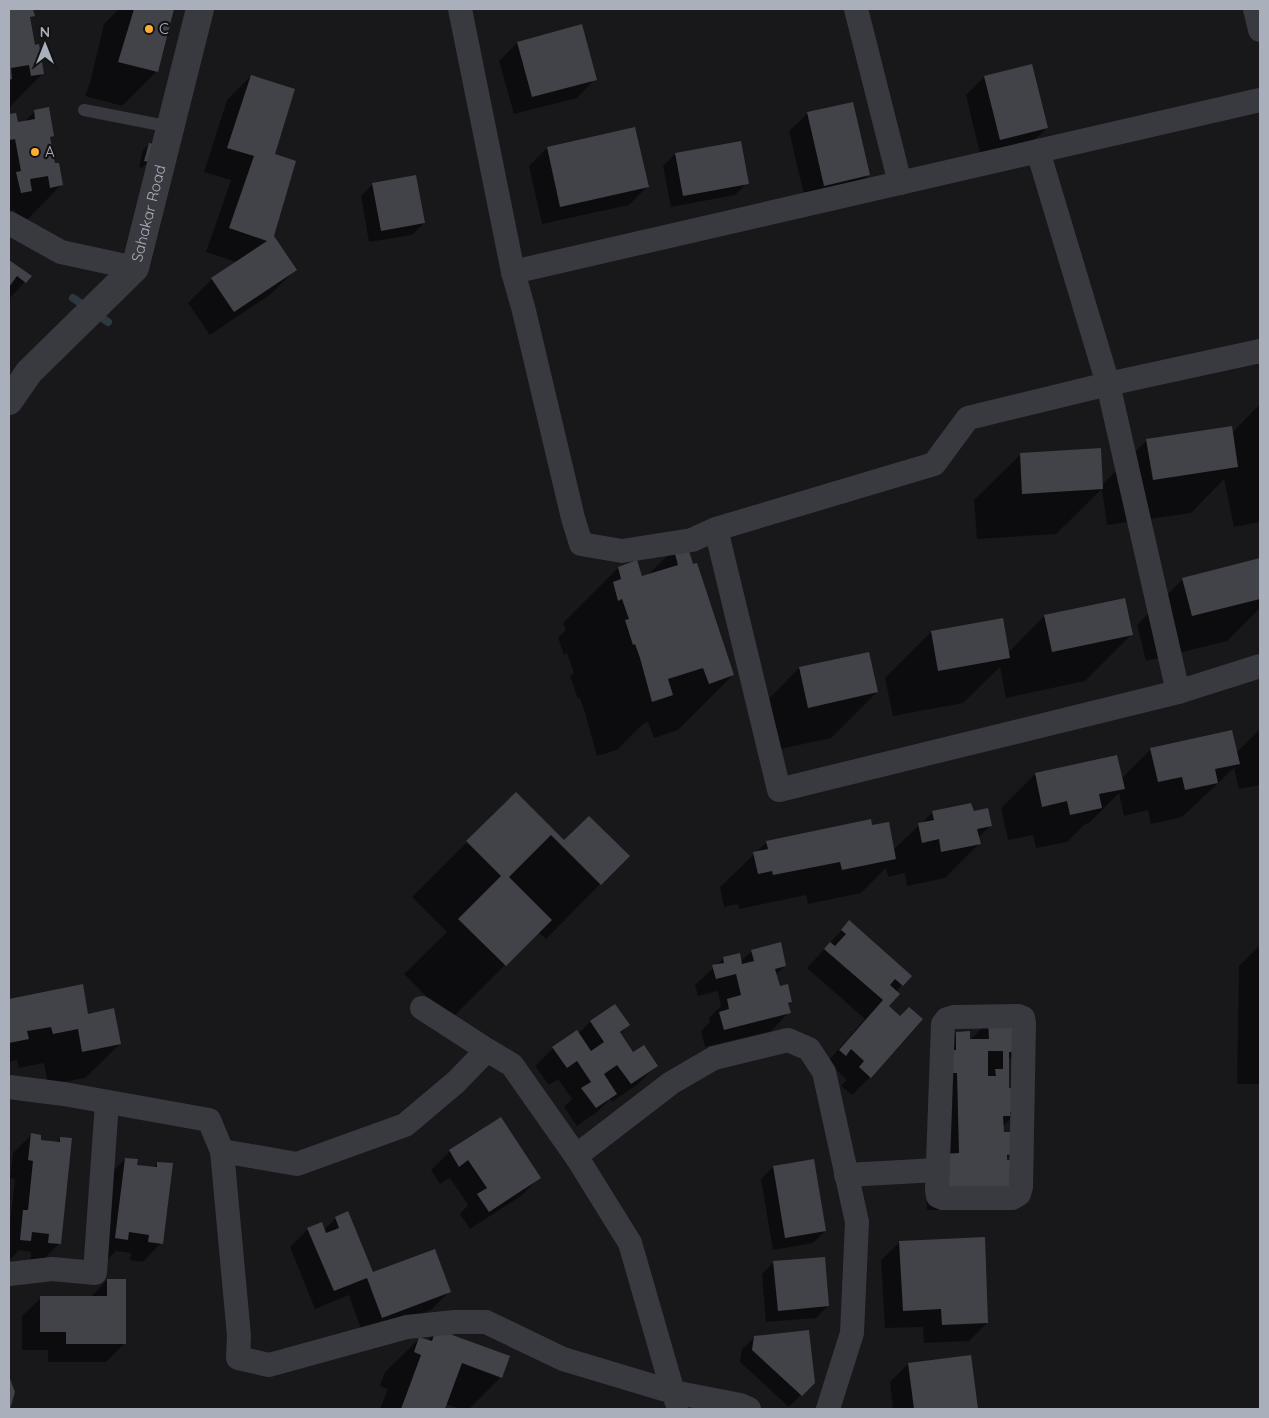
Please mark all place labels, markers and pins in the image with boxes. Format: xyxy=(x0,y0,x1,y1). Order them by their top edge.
place label: C xyxy=(159,19,169,38)
marker: C xyxy=(143,23,155,35)
place label: A xyxy=(45,142,55,161)
marker: A xyxy=(29,146,41,158)

